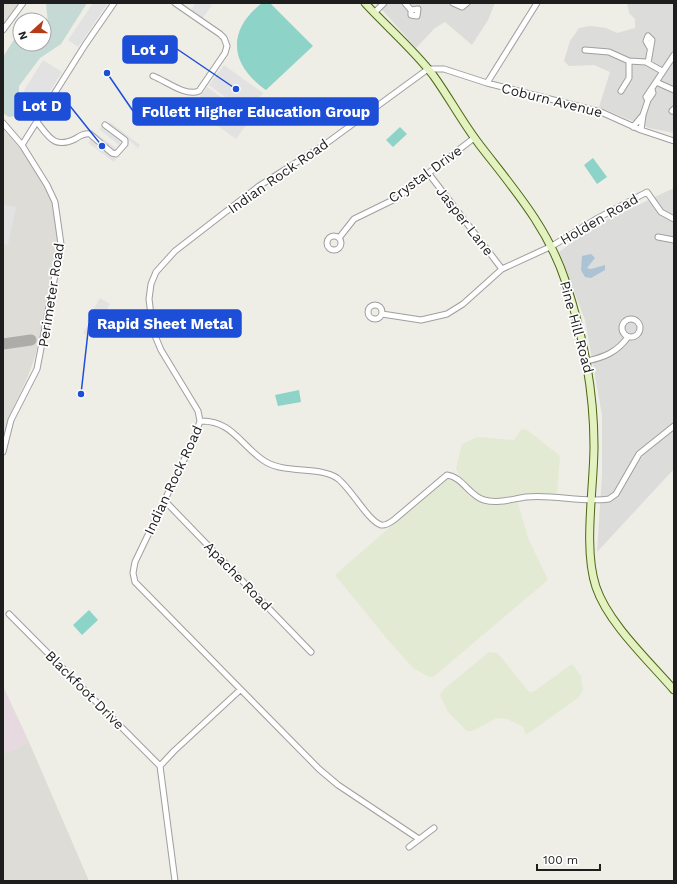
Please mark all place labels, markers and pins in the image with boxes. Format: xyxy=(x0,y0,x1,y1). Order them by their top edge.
callout: Lot J xyxy=(123,36,177,63)
callout: Lot D xyxy=(15,93,70,120)
callout: Follett Higher Education Group xyxy=(133,98,378,125)
callout: Rapid Sheet Metal xyxy=(89,310,241,337)

